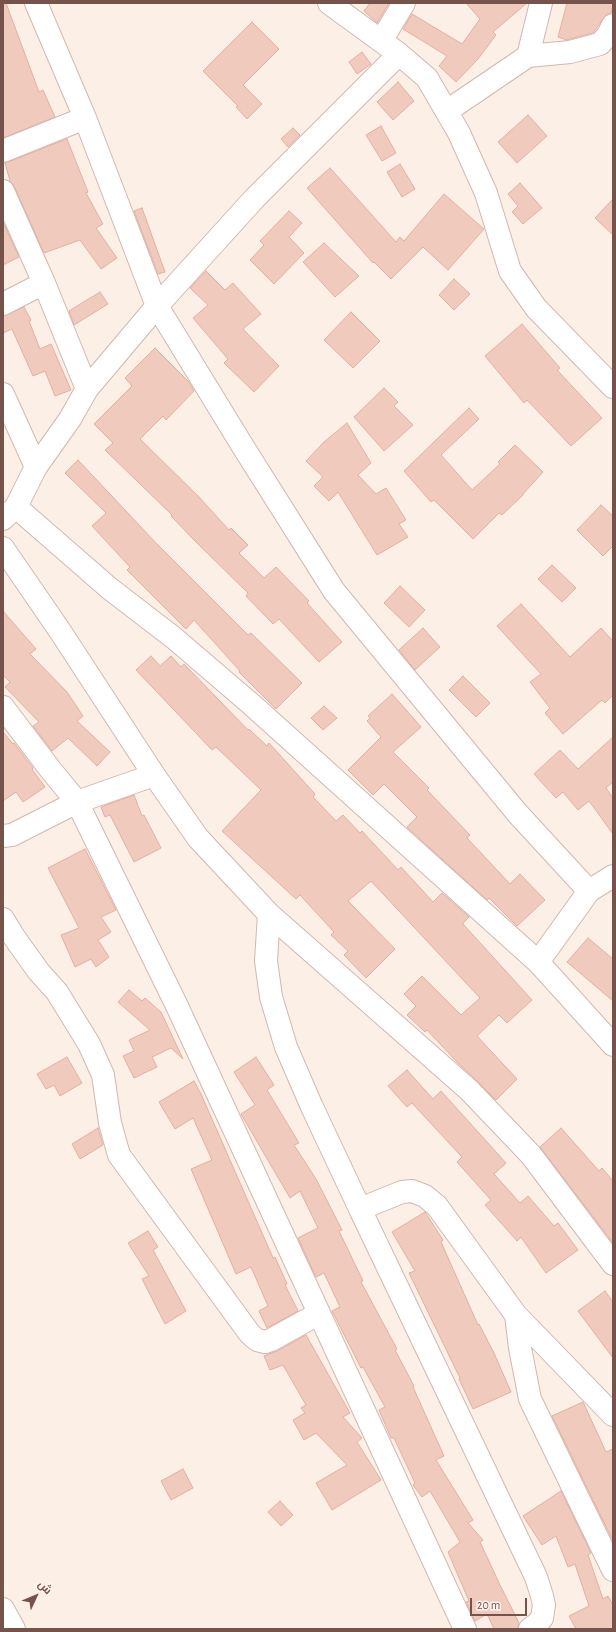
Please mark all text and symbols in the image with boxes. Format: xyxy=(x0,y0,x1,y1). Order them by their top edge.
north arrow xyxy=(16,1576,56,1616)
text: ش xyxy=(36,1578,54,1596)
scale bar xyxy=(472,1590,529,1616)
text: 20 m xyxy=(477,1599,500,1611)

